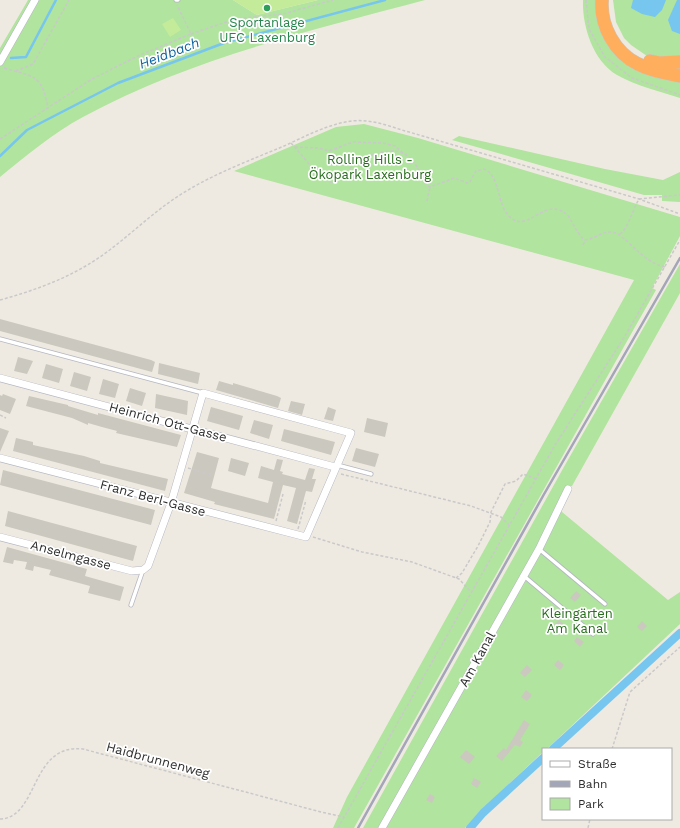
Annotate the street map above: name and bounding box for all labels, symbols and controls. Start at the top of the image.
marker: Sportanlage UFC Laxenburg [262,3,272,13]
place label: Sportanlage UFC Laxenburg [219,15,315,45]
water label: Heidbach [137,34,201,72]
park label: Rolling Hills - Ökopark Laxenburg [309,152,431,182]
street label: Heinrich Ott-Gasse [108,399,228,445]
street label: Franz Berl-Gasse [99,477,207,519]
street label: Anselmgasse [29,537,113,573]
park label: Kleingärten Am Kanal [541,606,613,636]
street label: Am Kanal [456,629,498,689]
street label: Haidbrunnenweg [105,739,211,781]
legend [542,748,672,820]
text: Straße [578,757,617,771]
text: Bahn [578,777,607,791]
text: Park [578,797,604,811]

